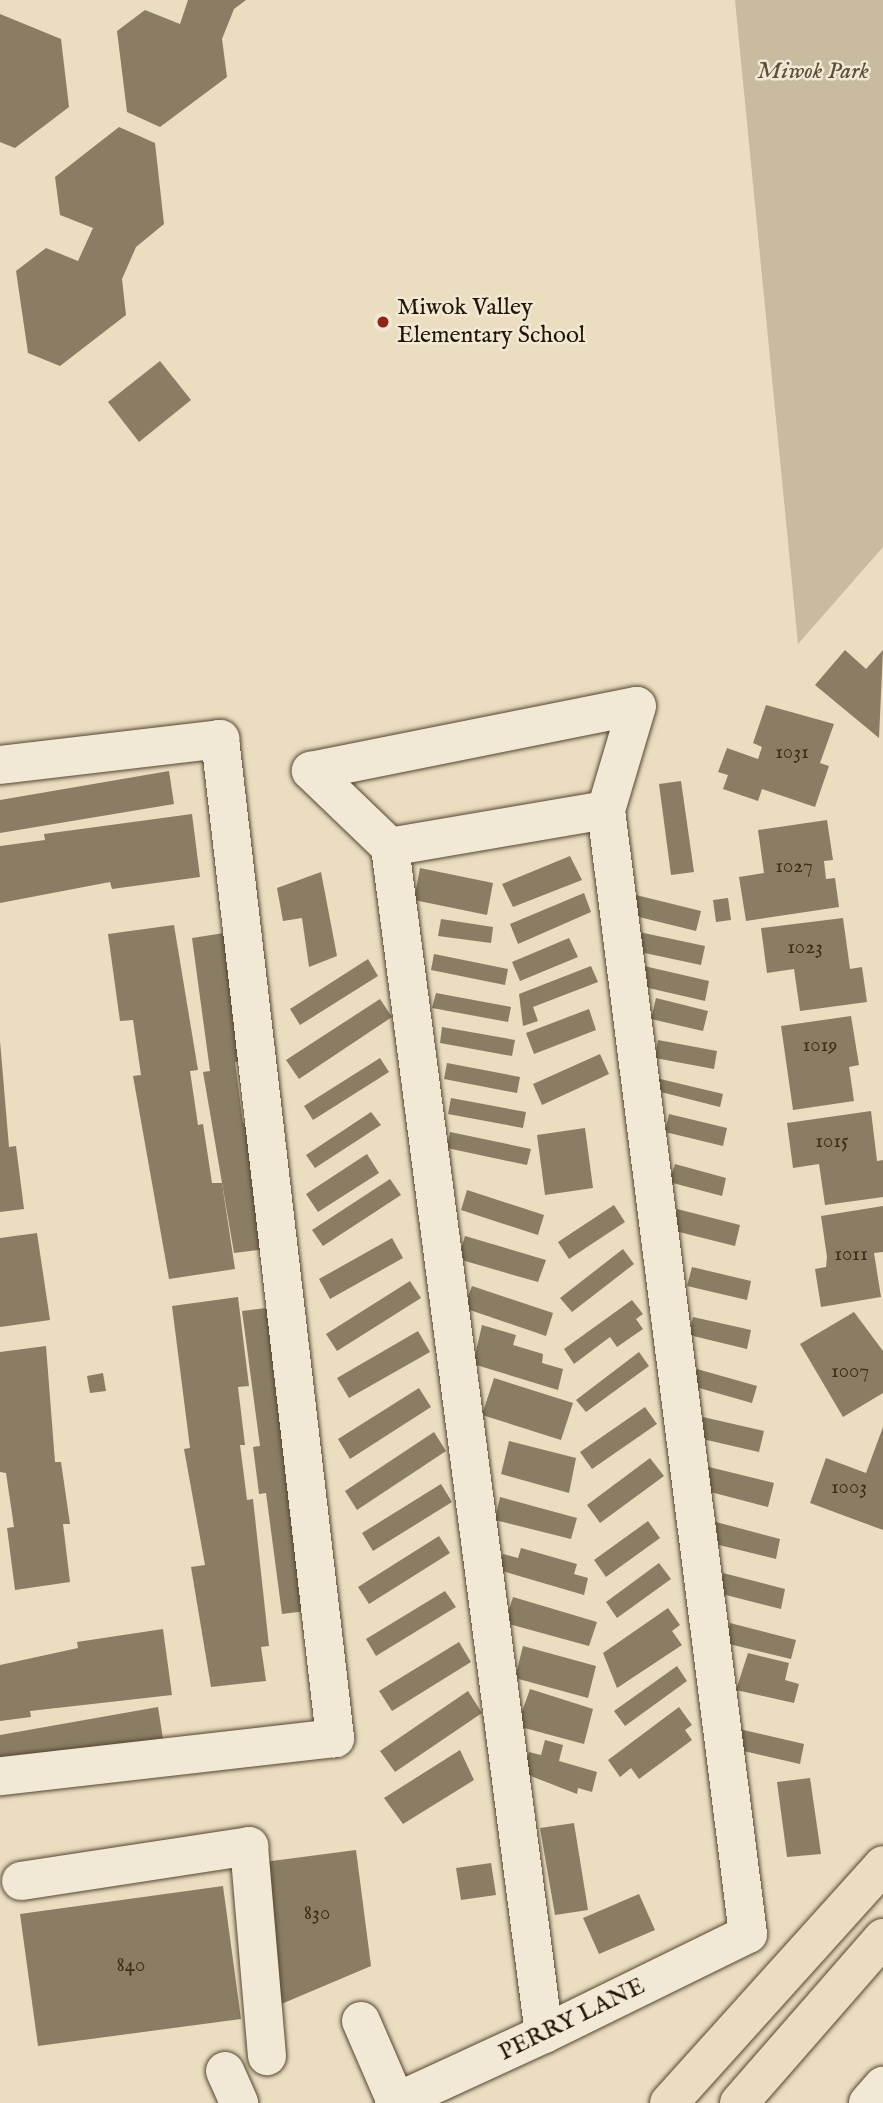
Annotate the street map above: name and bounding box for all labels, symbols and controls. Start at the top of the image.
park label: Miwok Park [757,58,869,86]
place label: Miwok Valley Elementary School [397,294,585,350]
marker: Miwok Valley Elementary School [375,314,391,330]
house number: 1031 [775,740,809,766]
house number: 1027 [775,854,813,880]
house number: 1023 [787,935,823,961]
house number: 1019 [803,1033,837,1059]
house number: 1015 [815,1129,849,1155]
house number: 1011 [834,1242,868,1268]
house number: 1007 [831,1359,869,1385]
house number: 1003 [831,1475,867,1501]
house number: 830 [304,1901,330,1927]
house number: 840 [117,1953,145,1979]
street label: PERRY LANE [494,1972,650,2068]

